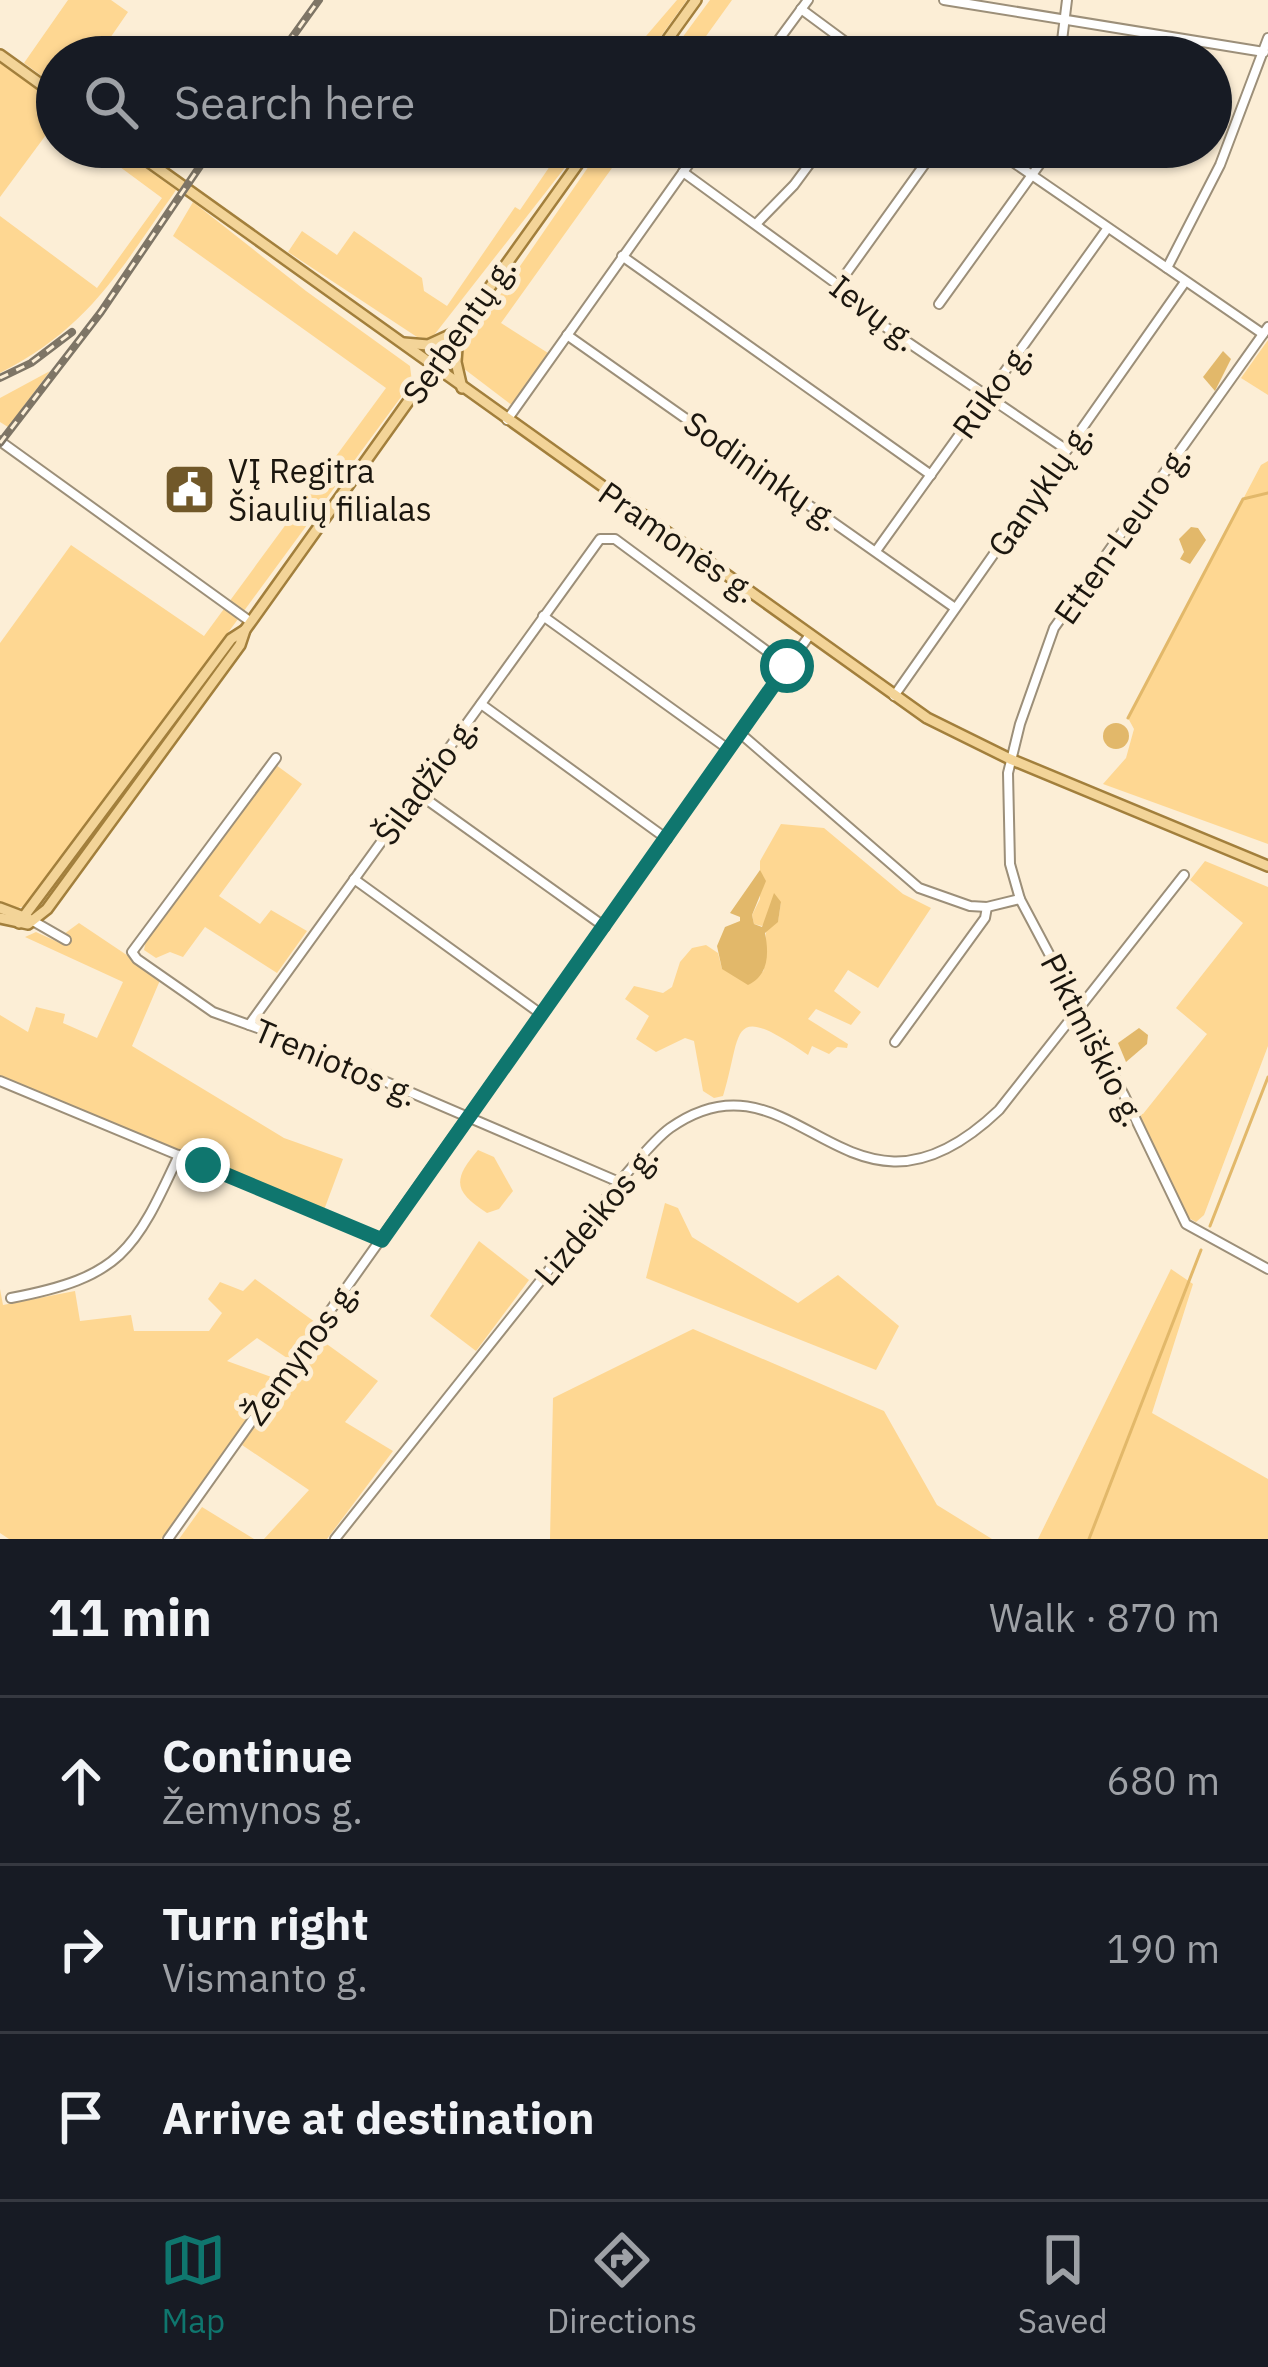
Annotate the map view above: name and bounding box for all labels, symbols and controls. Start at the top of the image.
search box [36,36,1232,168]
icon: search [78,69,144,135]
text: Search here [174,73,415,131]
street label: Serbentų g. [392,248,525,412]
street label: Ievų g. [821,265,927,360]
street label: Rūko g. [942,333,1041,447]
street label: Sodininkų g. [676,401,849,540]
street label: Ganyklų g. [977,413,1102,565]
street label: Etten-Leuro g. [1044,435,1199,632]
place label: VĮ Regitra Šiaulių filialas [228,449,432,530]
public building icon: VĮ Regitra Šiaulių filialas [161,462,217,518]
street label: Pramonės g. [591,471,766,612]
route start [760,639,814,693]
street label: Šiladžio g. [364,706,487,853]
street label: Piktmiškio g. [1031,946,1155,1134]
street label: Treniotos g. [248,1008,424,1115]
street label: Lizdeikos g. [524,1135,667,1294]
route end [176,1138,230,1192]
street label: Žemynos g. [233,1270,368,1433]
text: 11 min [48,1584,212,1650]
text: Walk · 870 m [989,1592,1220,1643]
text: Continue [162,1726,353,1784]
icon: ahead [48,1748,114,1814]
text: 680 m [1107,1755,1220,1806]
text: Žemynos g. [162,1784,363,1835]
text: Turn right [162,1894,369,1952]
icon: right [48,1916,114,1982]
text: 190 m [1107,1923,1220,1974]
text: Vismanto g. [162,1952,368,2003]
icon: arrive [48,2084,114,2150]
text: Arrive at destination [162,2088,595,2146]
tab: Map [160,2227,226,2342]
tab: Directions [547,2227,697,2342]
tab: Saved [1018,2227,1108,2342]

